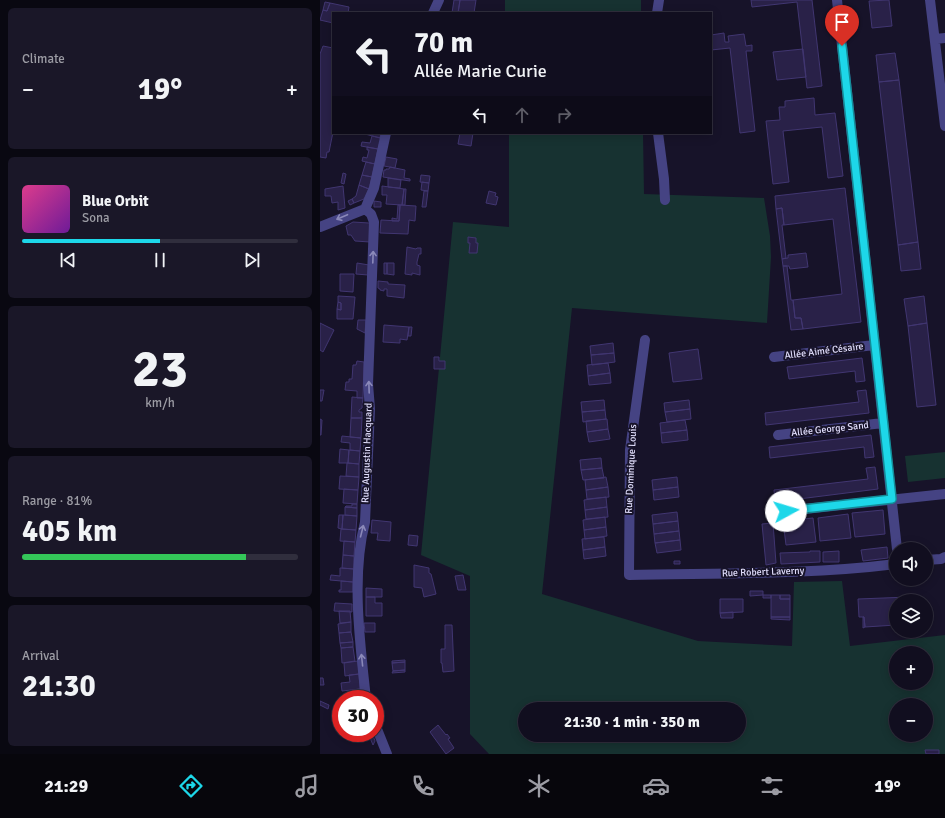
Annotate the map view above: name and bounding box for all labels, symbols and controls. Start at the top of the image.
pin [825,5,859,46]
icon: arrive [831,11,853,33]
text: 70 m [414,26,473,60]
icon: left [348,28,400,80]
text: Climate [22,51,65,67]
text: Allée Marie Curie [414,60,547,82]
text: 19° [138,71,182,108]
text: − [22,76,34,103]
text: + [286,76,298,103]
icon: left [469,104,491,126]
icon: ahead [511,104,533,126]
icon: right [553,104,575,126]
text: Blue Orbit [82,192,149,210]
text: Sona [82,210,110,226]
one-way arrow [337,214,349,221]
icon: previous [57,249,79,271]
icon: pause [149,249,171,271]
icon: next [241,249,263,271]
one-way arrow [369,251,377,264]
text: 23 [132,337,188,401]
street label: Allée Aimé Césaire [784,340,864,362]
one-way arrow [365,381,373,394]
text: km/h [145,395,175,411]
street label: Rue Augustin Hacquard [359,403,375,503]
street label: Allée George Sand [791,419,869,439]
street label: Rue Dominique Louis [623,423,639,514]
position arrow [765,490,807,532]
text: Range · 81% [22,493,92,509]
text: 405 km [22,513,117,550]
one-way arrow [359,525,367,538]
map controls [889,542,933,742]
button: sound [889,542,933,586]
street label: Rue Robert Laverny [722,565,805,579]
button: layers [889,594,933,638]
button: + [889,646,933,690]
text: Arrival [22,648,59,664]
one-way arrow [358,654,366,667]
text: 21:30 [22,668,96,705]
speed limit sign: 30 [332,690,384,742]
button: − [889,698,933,742]
text: 21:30 · 1 min · 350 m [564,713,700,731]
icon: directions [177,772,205,800]
icon: music [293,772,321,800]
icon: phone [409,772,437,800]
icon: climate [525,772,553,800]
icon: car [642,772,670,800]
icon: filters [758,772,786,800]
text: 21:29 [44,775,88,797]
text: 19° [874,775,901,797]

